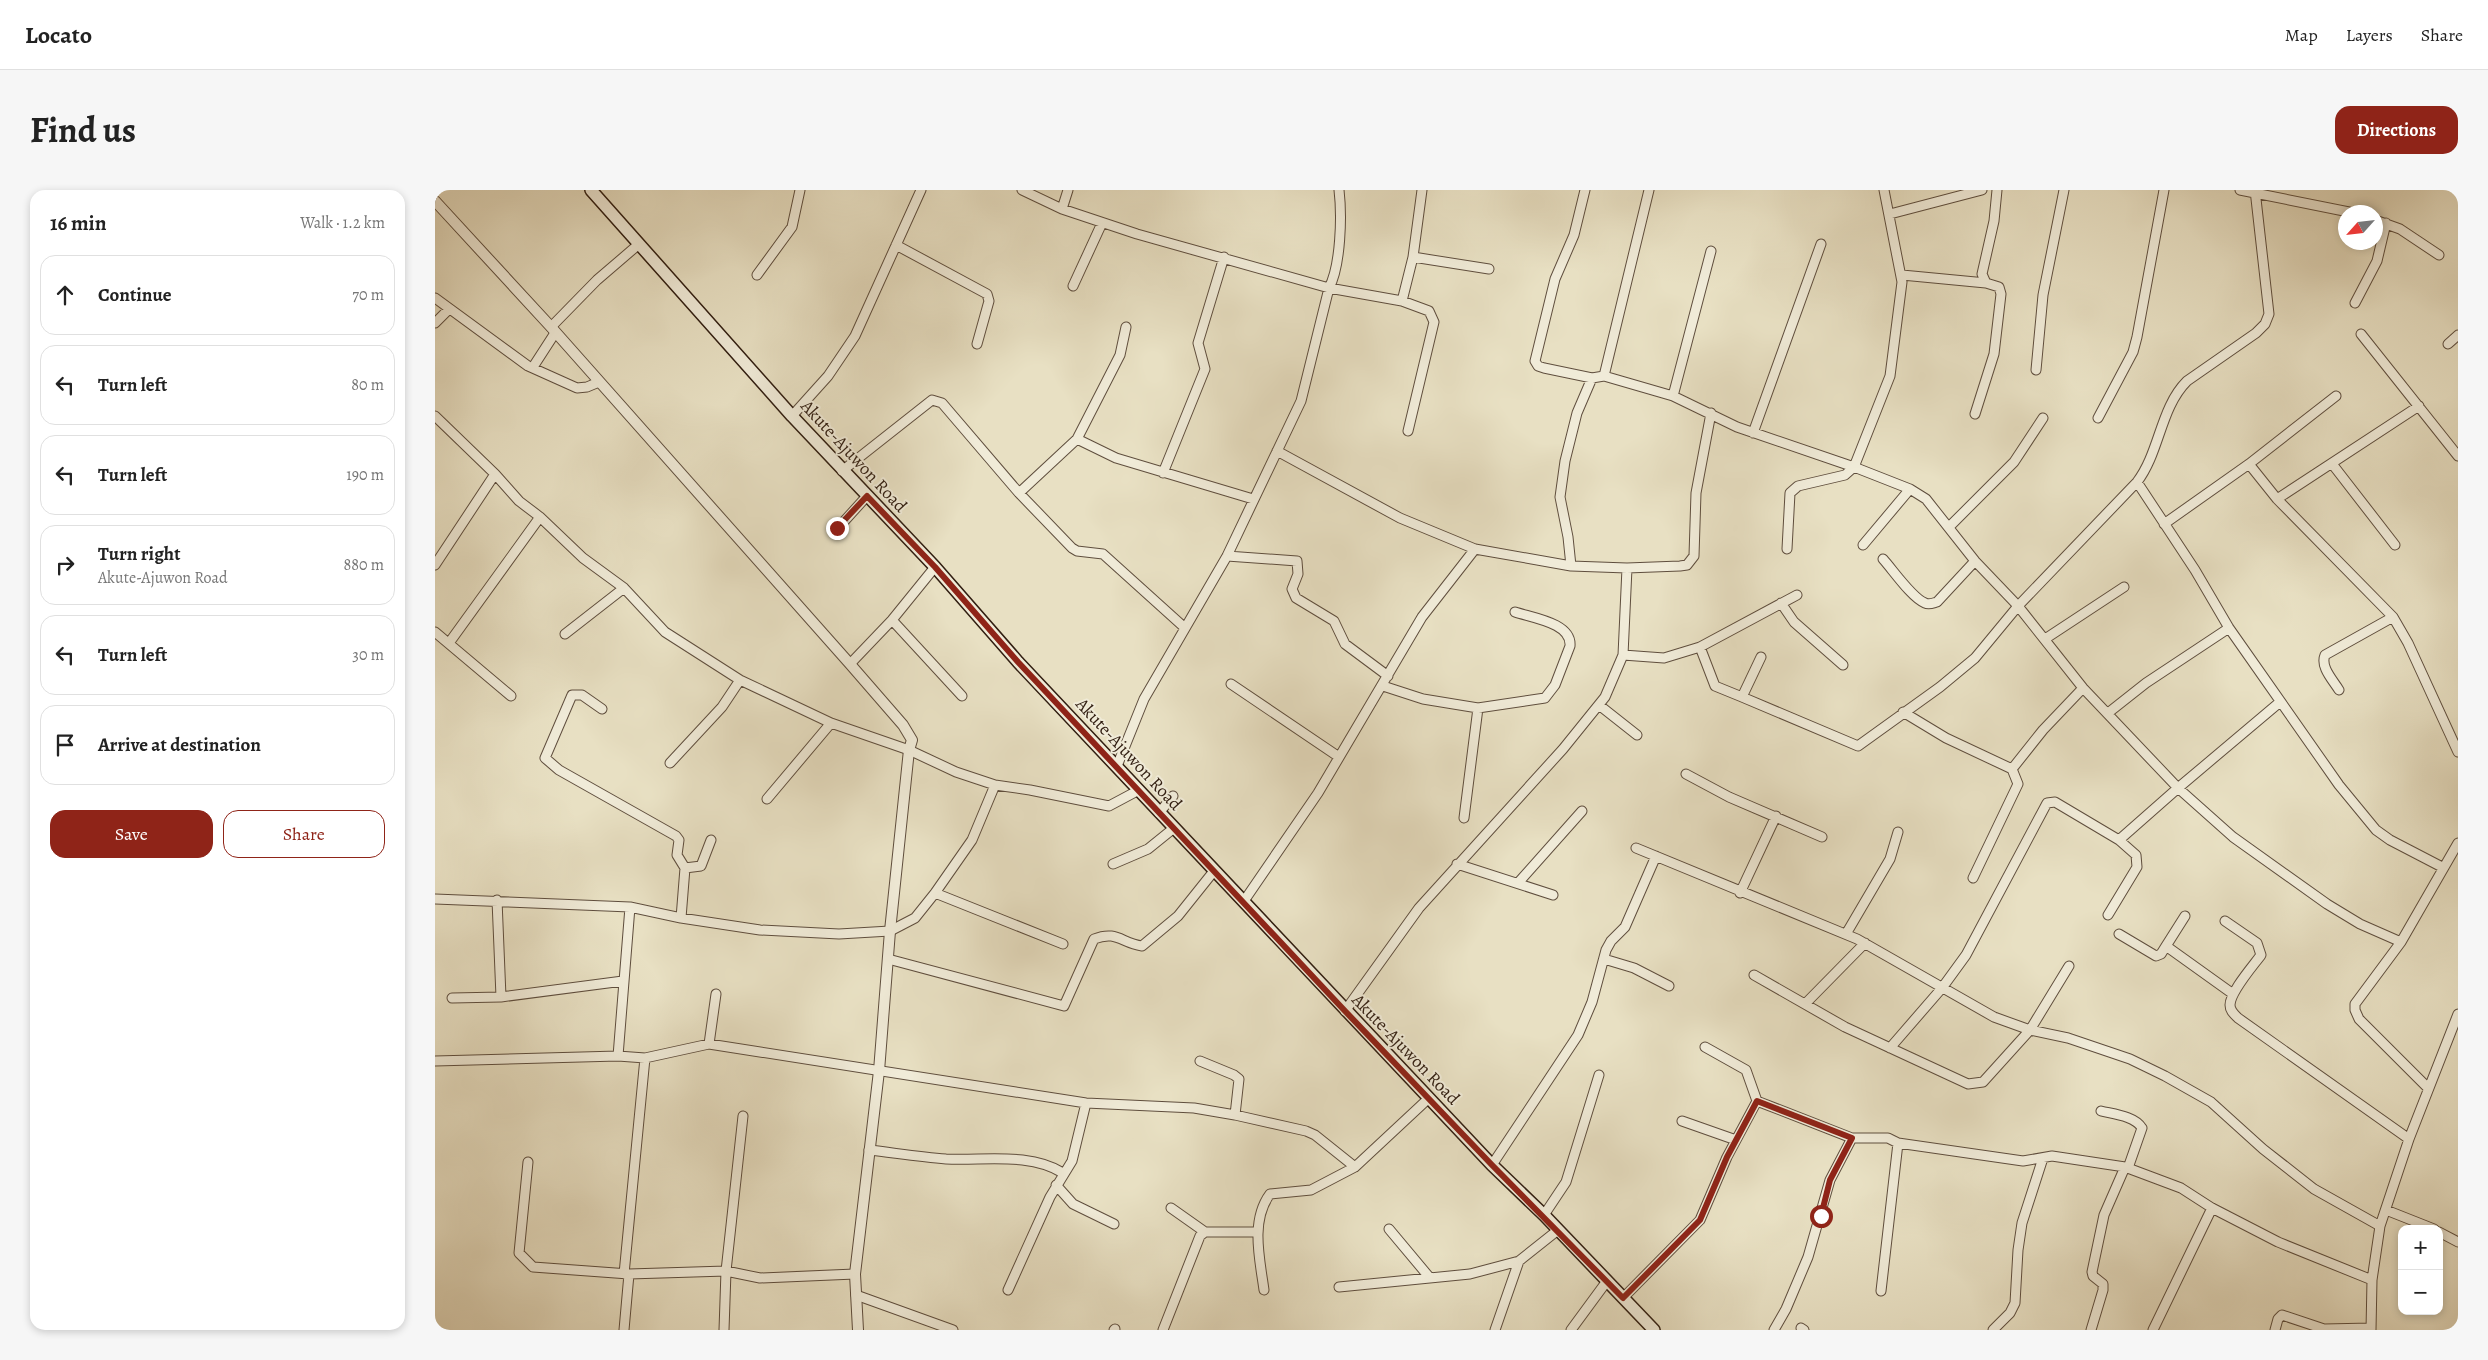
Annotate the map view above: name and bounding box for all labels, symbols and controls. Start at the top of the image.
text: Locato [25,19,92,51]
text: Map [2285,23,2318,47]
text: Layers [2346,23,2393,47]
text: Share [2421,23,2463,47]
text: Find us [30,106,136,154]
button: Directions [2335,106,2458,154]
north arrow [2338,205,2383,250]
text: 16 min [50,209,107,237]
text: Walk · 1.2 km [300,212,385,234]
icon: ahead [51,281,79,309]
text: Continue [98,282,172,308]
text: 70 m [352,284,384,306]
icon: left [51,371,79,399]
text: Turn left [98,372,167,398]
text: 80 m [351,374,384,396]
street label: Akute-Ajuwon Road [795,394,913,518]
icon: left [51,461,79,489]
text: Turn left [98,462,167,488]
text: 190 m [346,464,384,486]
route end [826,517,849,540]
text: Turn right [98,541,180,567]
icon: right [51,551,79,579]
text: 880 m [343,554,384,576]
text: Akute-Ajuwon Road [98,567,228,589]
icon: left [51,641,79,669]
text: Turn left [98,642,167,668]
text: 30 m [352,644,384,666]
street label: Akute-Ajuwon Road [1070,692,1188,816]
icon: arrive [51,731,79,759]
text: Arrive at destination [98,732,261,758]
button: Save [50,810,213,858]
button: Share [223,810,385,858]
street label: Akute-Ajuwon Road [1346,988,1465,1110]
route start [1810,1205,1833,1228]
map controls [2398,1225,2443,1315]
button: + [2398,1225,2443,1270]
button: − [2398,1270,2443,1315]

